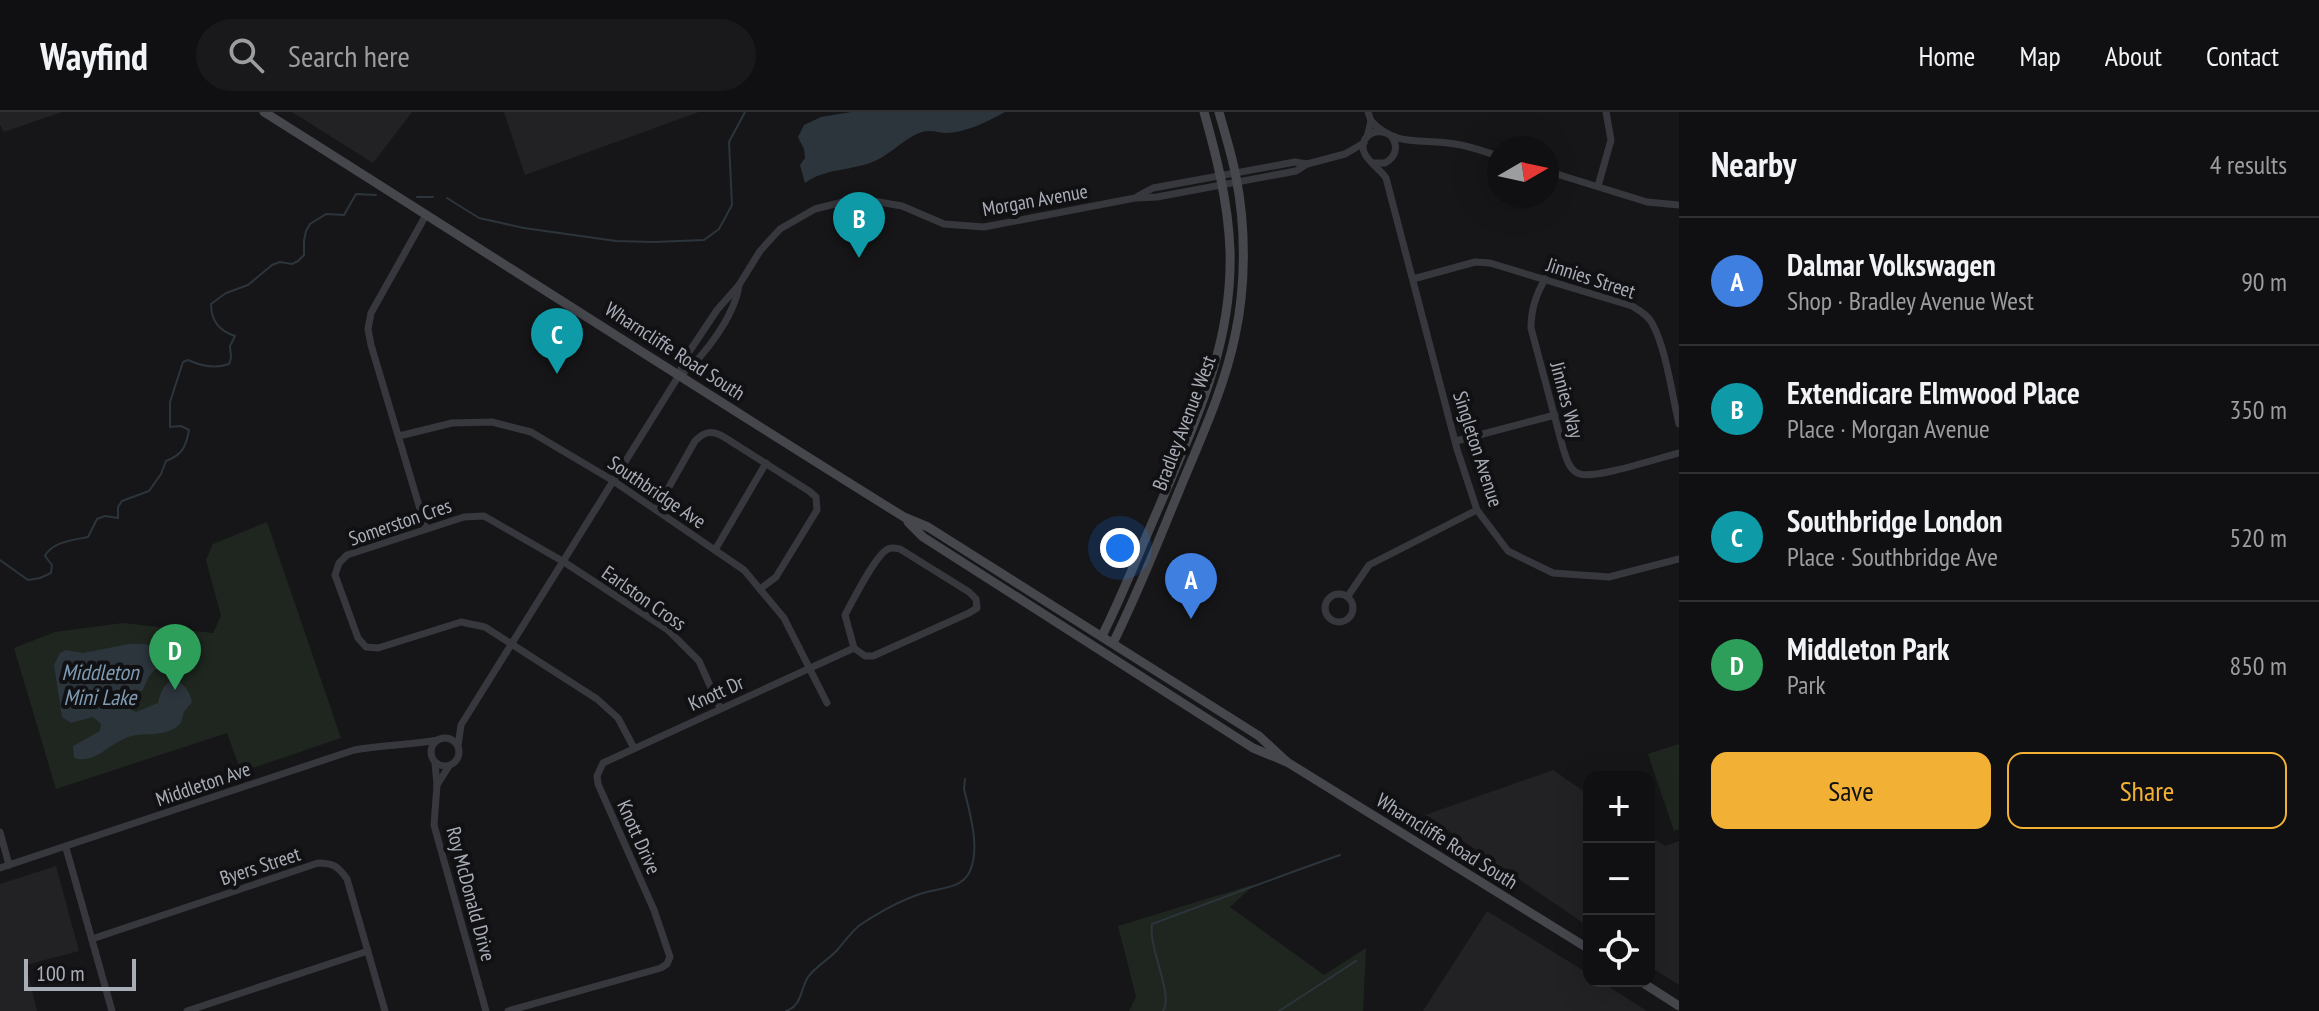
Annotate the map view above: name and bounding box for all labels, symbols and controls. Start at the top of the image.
search box [196,19,756,91]
text: Wayfind [40,31,148,80]
icon: search [224,33,268,77]
text: Search here [288,36,410,75]
text: Home [1919,37,1975,74]
text: Map [2019,37,2061,74]
text: About [2105,37,2162,74]
text: Contact [2206,37,2279,74]
north arrow [1487,136,1559,208]
text: Nearby [1711,142,1796,186]
text: 4 results [2210,148,2287,181]
street label: Morgan Avenue [980,178,1090,222]
pin: B [833,192,885,258]
text: Dalmar Volkswagen [1787,245,1996,284]
street label: Jinnies Street [1542,251,1639,305]
text: A [1730,265,1744,298]
text: 90 m [2241,265,2287,298]
text: Shop · Bradley Avenue West [1787,284,2034,317]
street label: Wharncliffe Road South [600,296,750,406]
pin: C [531,308,583,374]
street label: Bradley Avenue West [1146,351,1222,494]
street label: Jinnies Way [1544,358,1590,442]
text: Extendicare Elmwood Place [1787,373,2080,412]
street label: Singleton Avenue [1447,388,1509,510]
text: B [1731,393,1743,426]
text: 350 m [2229,393,2287,426]
text: Place · Morgan Avenue [1787,412,1990,445]
street label: Southbridge Ave [603,450,711,534]
street label: Somerston Cres [345,492,455,552]
text: Southbridge London [1787,501,2003,540]
text: C [1731,521,1743,554]
text: 520 m [2229,521,2287,554]
your location [1100,528,1140,568]
text: Place · Southbridge Ave [1787,540,1998,573]
pin: A [1165,553,1217,619]
street label: Earlston Cross [597,560,691,637]
pin: D [149,624,201,690]
text: Middleton Park [1787,629,1949,668]
text: D [1730,649,1744,682]
text: 850 m [2229,649,2287,682]
water label: Middleton Mini Lake [61,658,140,711]
text: Park [1787,668,1826,701]
street label: Knott Dr [684,669,748,717]
button: Save [1711,752,1991,829]
button: Share [2007,752,2287,829]
street label: Middleton Ave [152,756,254,812]
map controls [1583,771,1655,987]
button: + [1583,771,1655,843]
street label: Wharncliffe Road South [1372,787,1522,895]
street label: Knott Drive [611,796,667,878]
street label: Roy McDonald Drive [441,824,501,964]
street label: Byers Street [216,841,304,891]
button: − [1583,843,1655,915]
button: locate [1583,915,1655,987]
scale bar [24,955,136,991]
text: 100 m [36,959,85,987]

